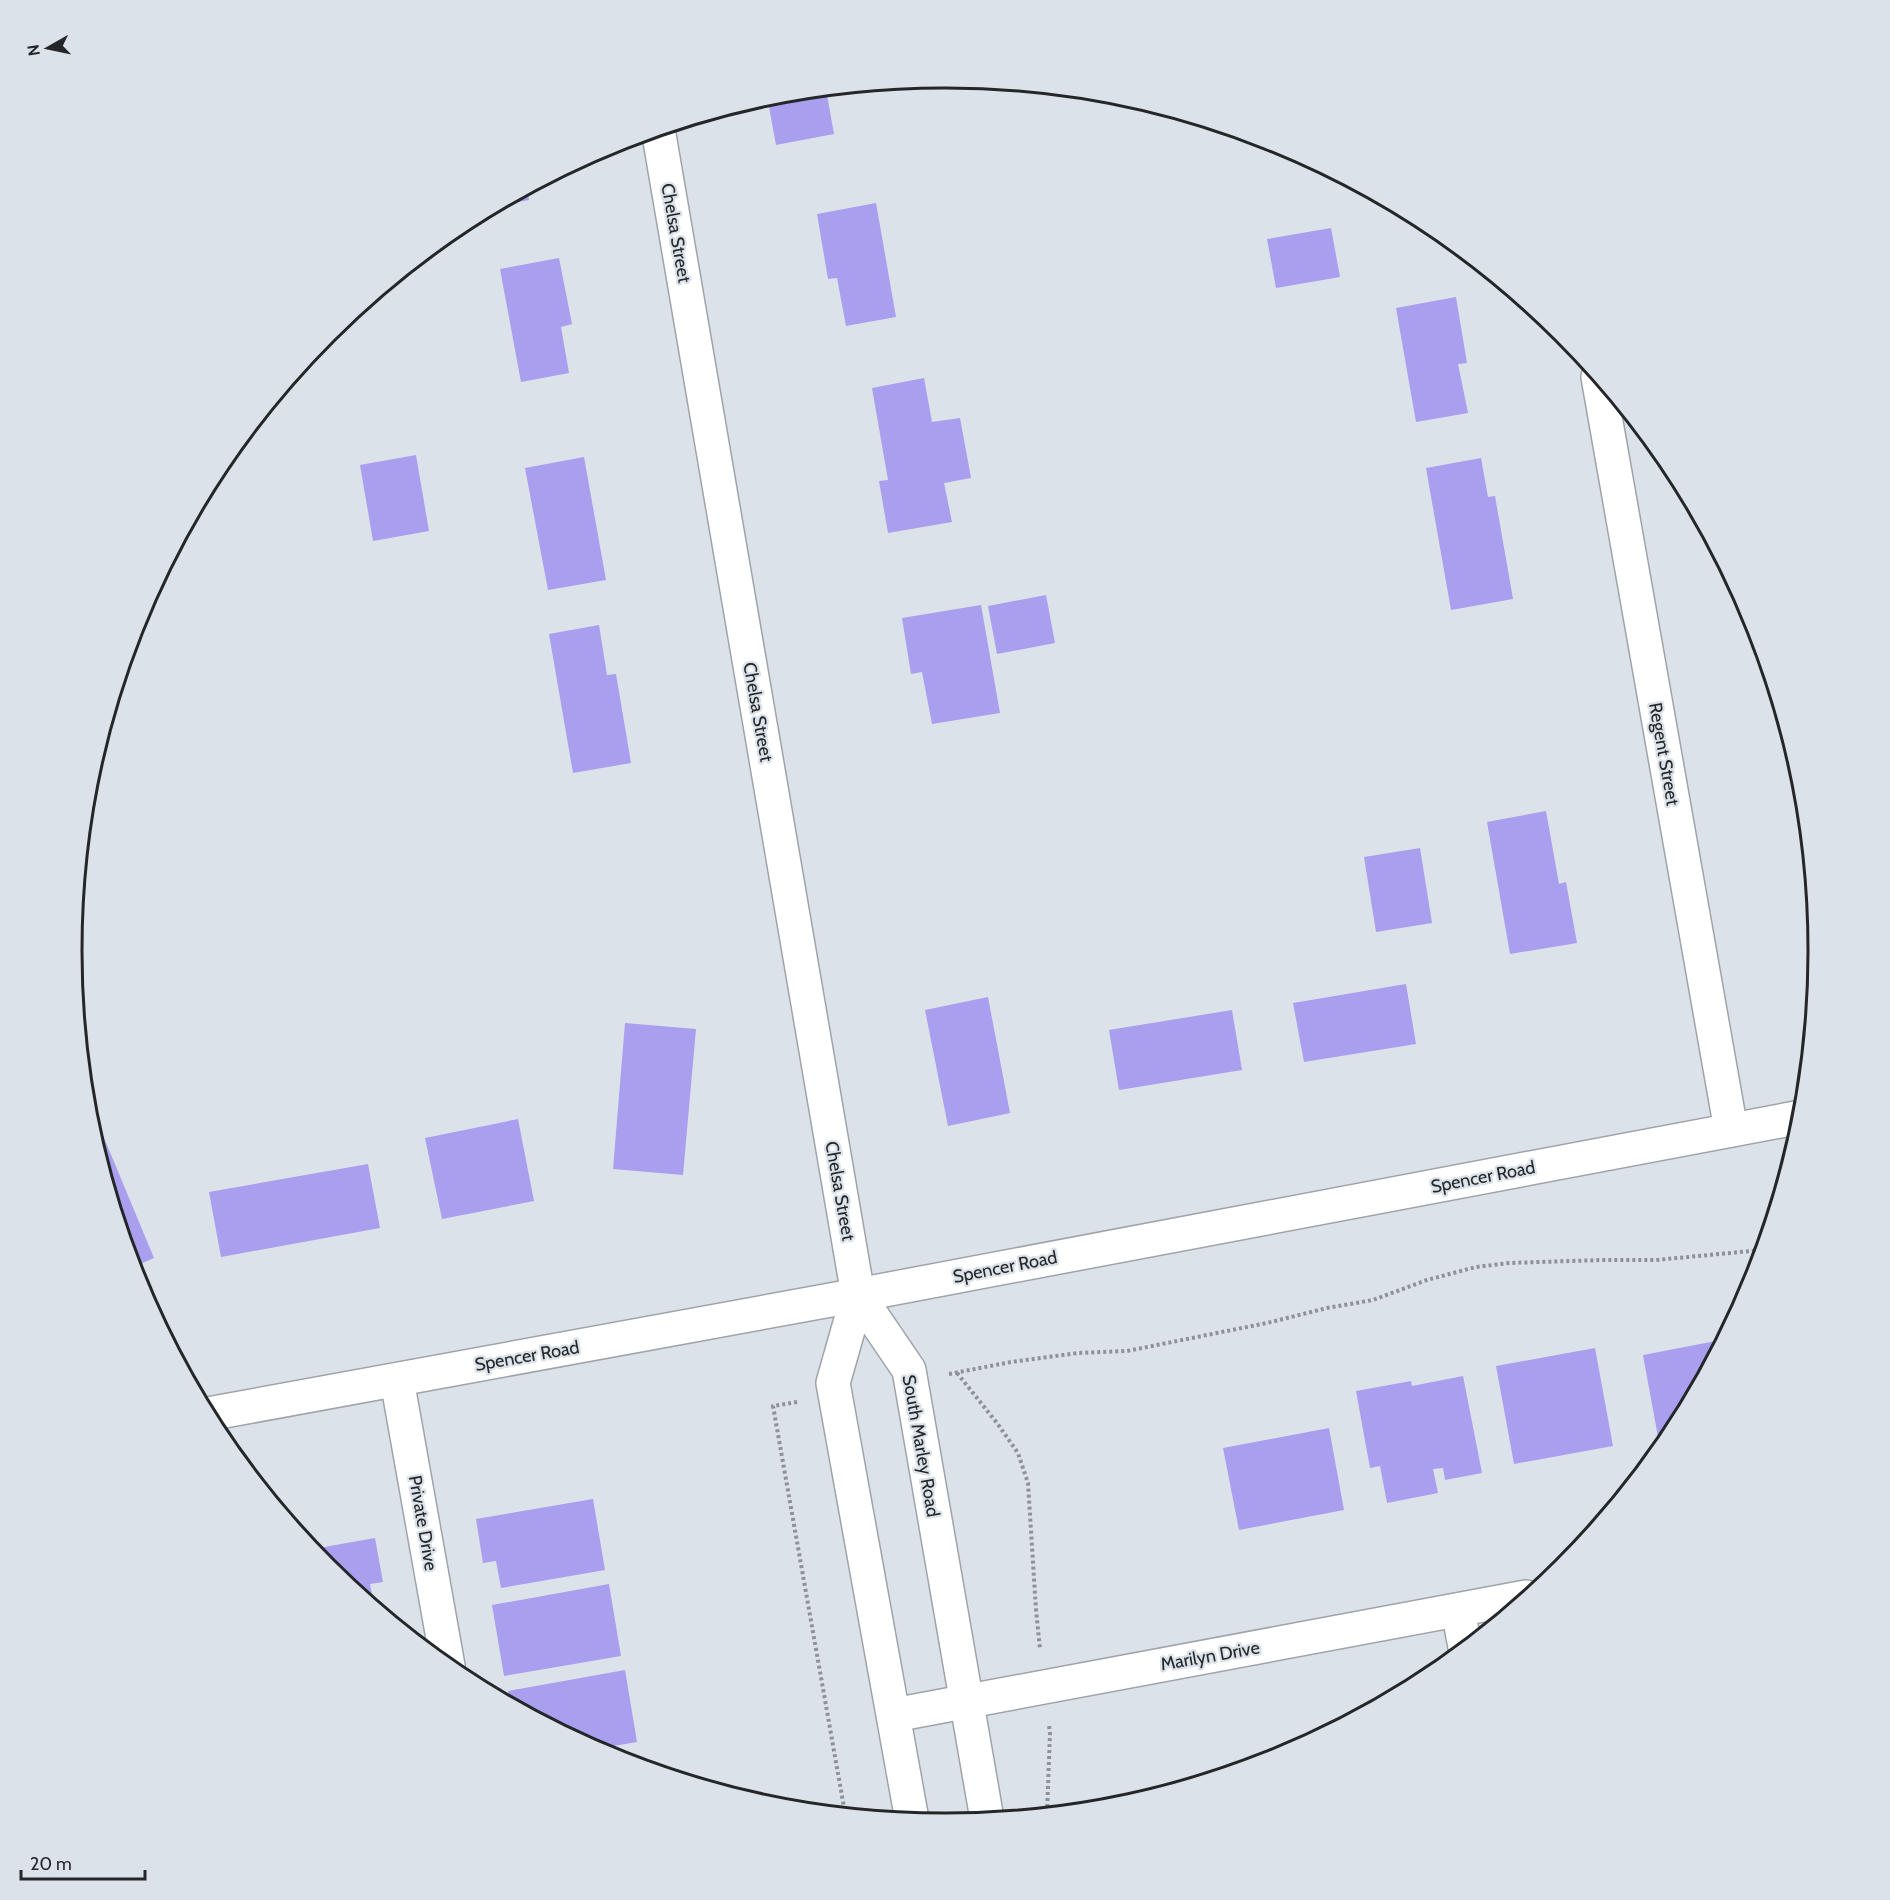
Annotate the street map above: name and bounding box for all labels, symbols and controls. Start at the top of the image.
north arrow [18,18,78,78]
text: N [23,43,44,57]
street label: Chelsa Street [656,181,696,285]
street label: Chelsa Street [738,660,778,764]
street label: Regent Street [1644,701,1684,807]
street label: Chelsa Street [820,1139,860,1243]
street label: Spencer Road [1429,1156,1537,1198]
street label: Spencer Road [951,1246,1059,1288]
street label: Spencer Road [473,1336,581,1376]
street label: South Marley Road [898,1373,944,1519]
street label: Private Drive [404,1474,442,1572]
street label: Marilyn Drive [1159,1636,1261,1676]
scale bar [21,1843,146,1881]
text: 20 m [30,1853,72,1875]

